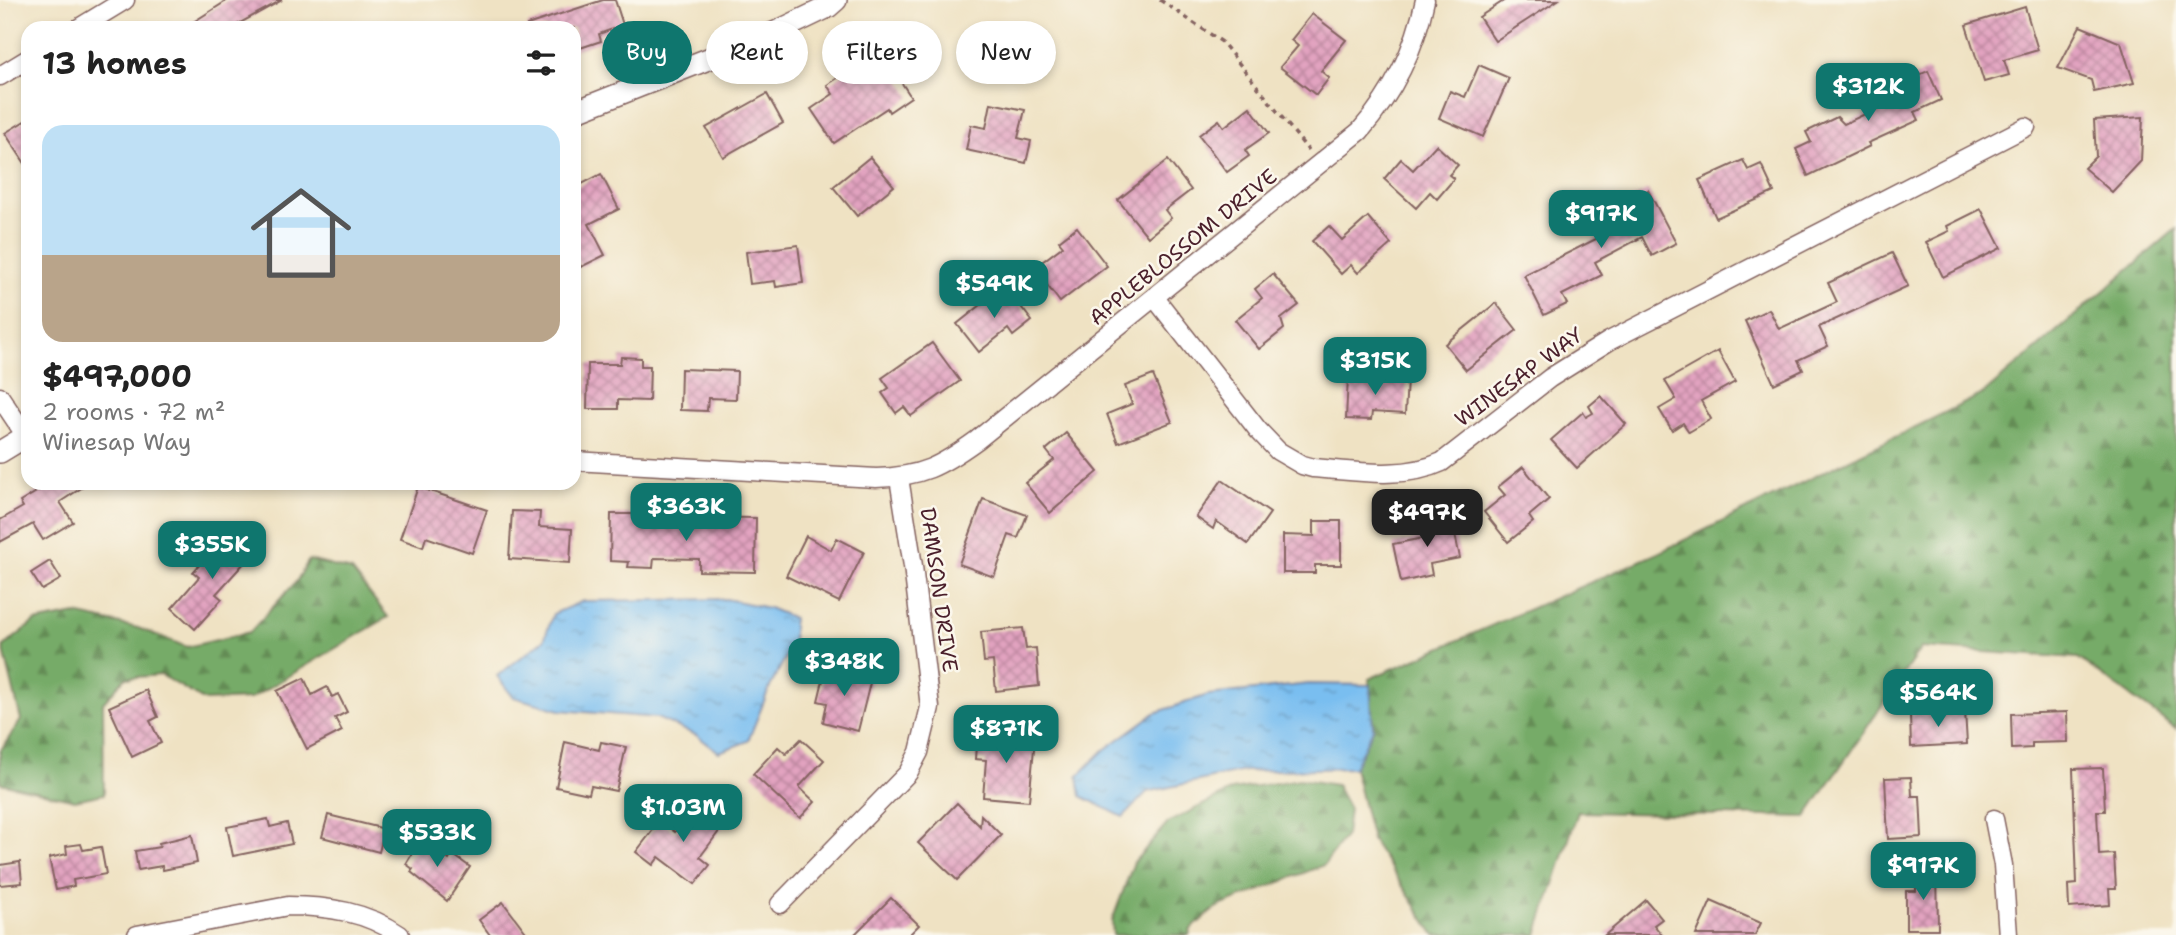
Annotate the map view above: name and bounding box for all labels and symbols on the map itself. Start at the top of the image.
pin: $312K [1819,64,1917,123]
street label: APPLEBLOSSOM DRIVE [1083,162,1283,332]
pin: $917K [1552,190,1650,250]
pin: $549K [945,260,1043,320]
street label: WINESAP WAY [1449,321,1589,433]
pin: $315K [1326,338,1424,397]
pin: $363K [637,484,735,543]
pin: $497K [1378,490,1476,549]
street label: DAMSON DRIVE [914,506,964,674]
pin: $355K [163,522,261,581]
pin: $348K [795,638,893,698]
pin: $564K [1889,670,1987,729]
pin: $871K [957,706,1055,765]
pin: $1.03M [626,784,740,844]
pin: $533K [388,810,486,869]
pin: $917K [1874,842,1972,902]

